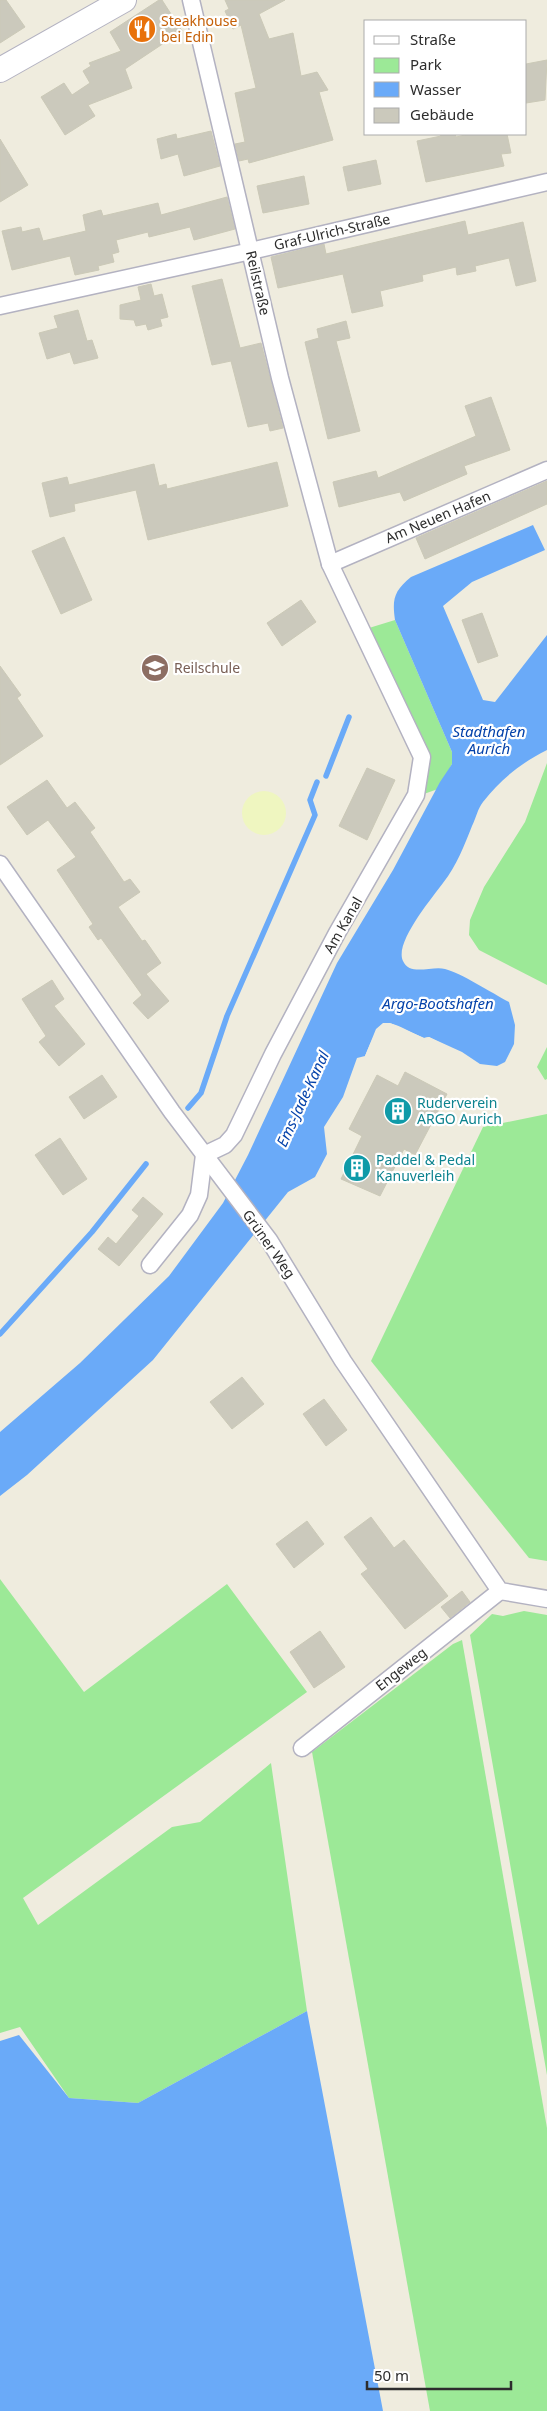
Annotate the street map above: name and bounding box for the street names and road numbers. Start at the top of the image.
street label: Graf-Ulrich-Straße [272,209,392,254]
street label: Reilstraße [242,249,275,317]
street label: Am Neuen Hafen [382,486,493,547]
street label: Am Kanal [319,893,366,956]
street label: Grüner Weg [239,1206,300,1282]
street label: Engeweg [371,1643,430,1695]

